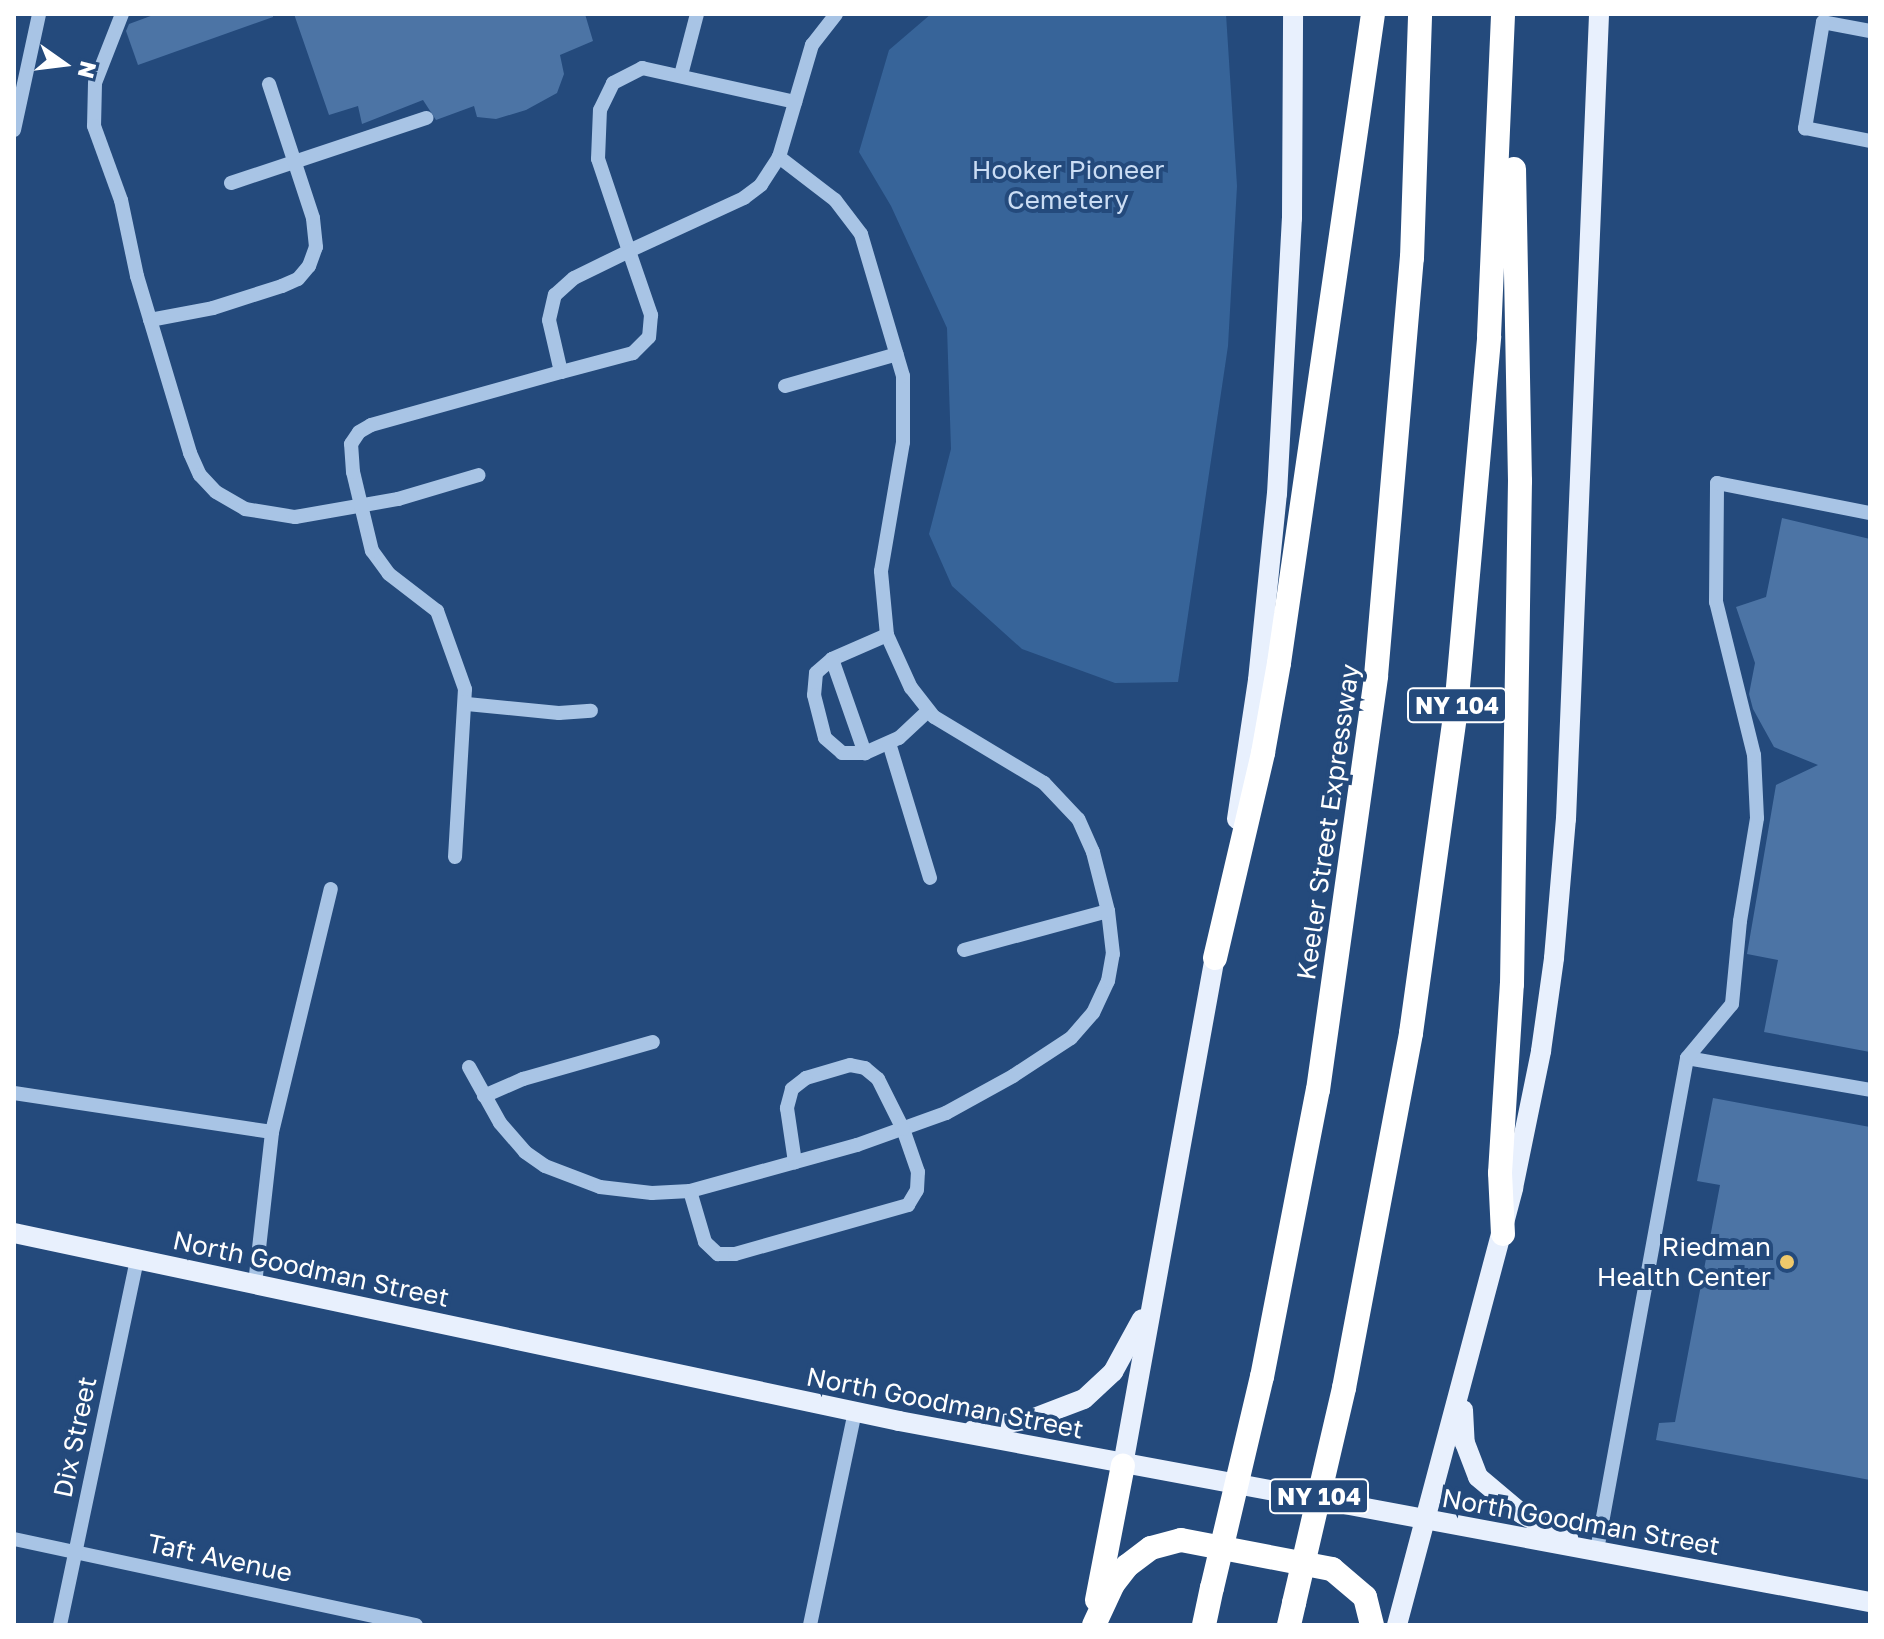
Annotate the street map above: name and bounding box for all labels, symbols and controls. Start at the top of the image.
north arrow [24,24,104,104]
text: N [73,59,103,81]
park label: Hooker Pioneer Cemetery [972,154,1164,216]
street label: Keeler Street Expressway [1290,662,1366,982]
road number: NY 104 [1407,685,1507,725]
street label: North Goodman Street [170,1224,452,1314]
place label: Riedman Health Center [1597,1231,1771,1292]
marker: Riedman Health Center [1778,1253,1796,1271]
street label: North Goodman Street [804,1361,1086,1445]
street label: Dix Street [47,1374,103,1500]
road number: NY 104 [1269,1476,1369,1516]
street label: North Goodman Street [1440,1482,1722,1562]
street label: Taft Avenue [145,1527,295,1589]

